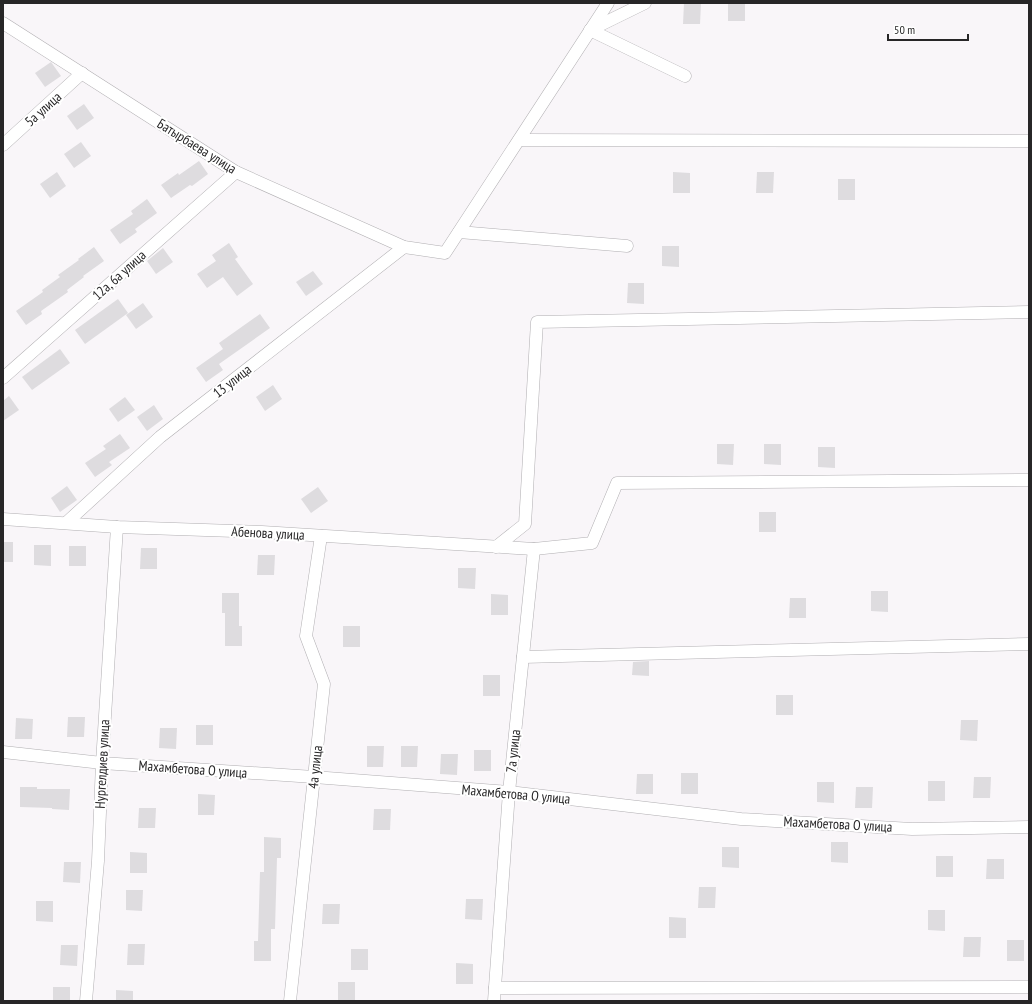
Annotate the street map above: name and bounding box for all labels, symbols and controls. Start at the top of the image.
scale bar [888,16,968,42]
text: 50 m [894,22,915,37]
street label: 5а улица [21,88,65,130]
street label: Батырбаева улица [154,114,240,178]
street label: 12а, 6а улица [88,246,150,304]
street label: 13 улица [209,360,255,402]
street label: Абенова улица [231,522,305,544]
street label: Нургелдиев улица [91,719,113,809]
street label: 7а улица [502,728,524,774]
street label: 4а улица [304,744,326,790]
street label: Махамбетова О улица [138,756,248,782]
street label: Махамбетова О улица [461,780,571,808]
street label: Махамбетова О улица [783,812,893,836]

